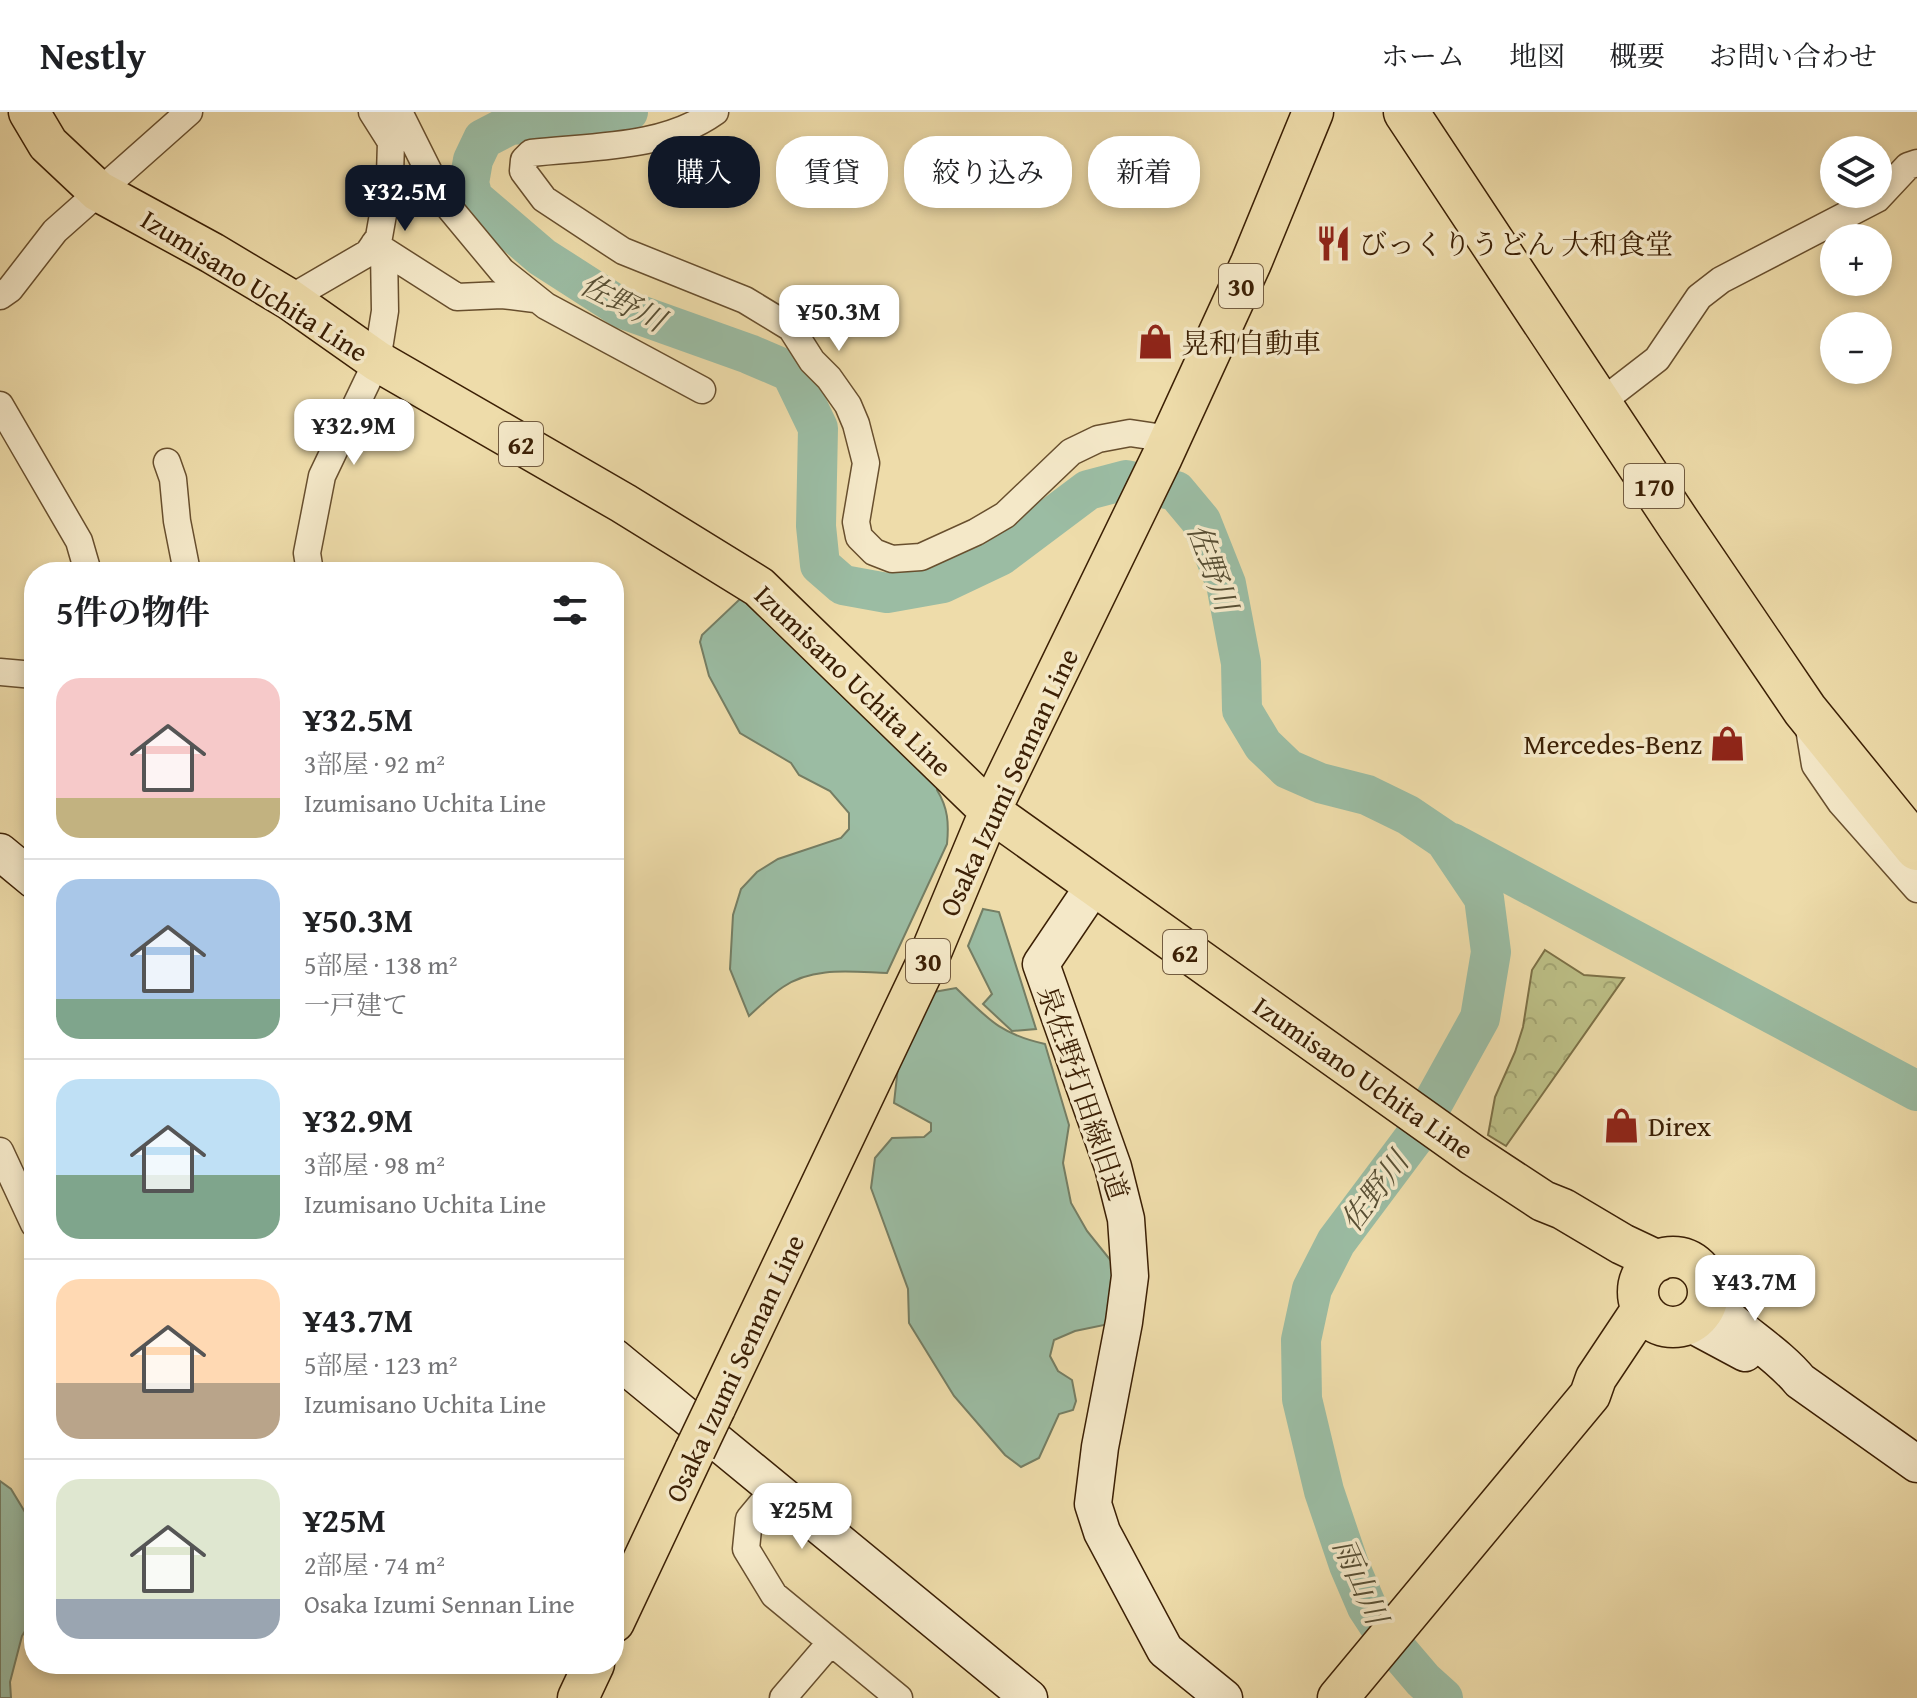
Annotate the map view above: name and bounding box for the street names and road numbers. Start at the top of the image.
street label: Izumisano Uchita Line [133,198,377,372]
road number: 30 [1219,264,1263,308]
road number: 62 [499,422,543,466]
road number: 170 [1624,464,1684,508]
street label: Izumisano Uchita Line [746,575,962,785]
street label: Osaka Izumi Sennan Line [928,641,1088,923]
road number: 62 [1163,930,1207,974]
road number: 30 [906,939,950,983]
street label: 泉佐野打田線旧道 [1028,980,1140,1206]
street label: Izumisano Uchita Line [1245,985,1483,1169]
street label: Osaka Izumi Sennan Line [654,1227,814,1509]

